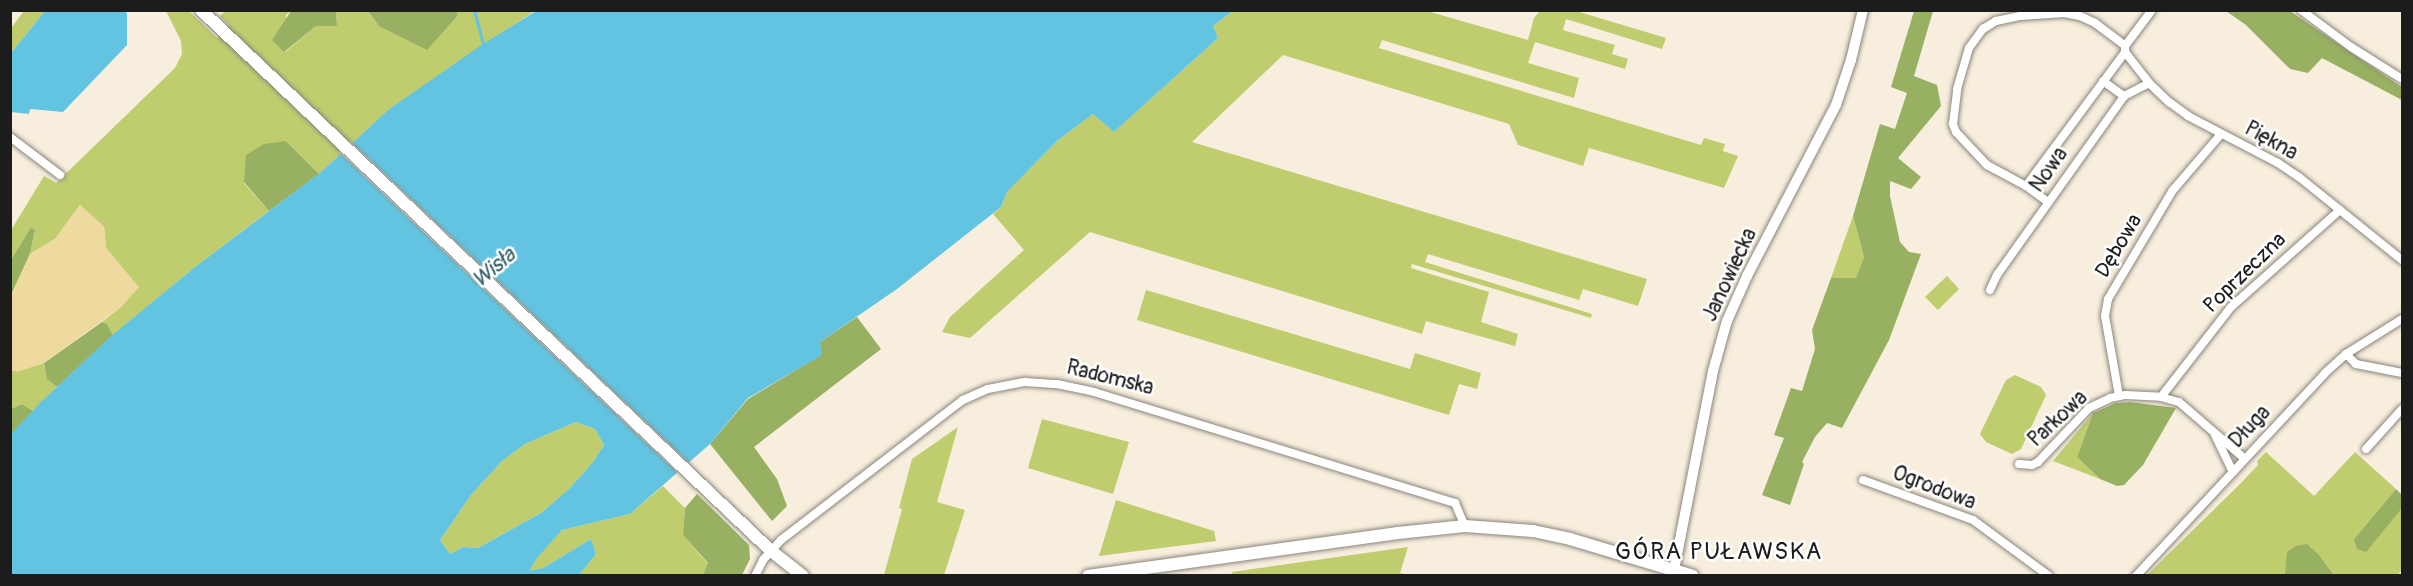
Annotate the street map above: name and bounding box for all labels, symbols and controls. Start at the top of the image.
street label: Piękna [2240,116,2302,166]
street label: Nowa [2025,143,2073,197]
street label: Dębowa [2090,210,2148,282]
street label: Janowiecka [1697,224,1763,326]
street label: Poprzeczna [2198,227,2292,319]
water label: Wisła [467,242,521,294]
street label: Radomska [1064,355,1156,401]
street label: Parkowa [2023,385,2093,453]
street label: Długa [2224,400,2276,454]
street label: Ogrodowa [1889,461,1979,515]
district label: GÓRA PUŁAWSKA [1615,538,1823,566]

